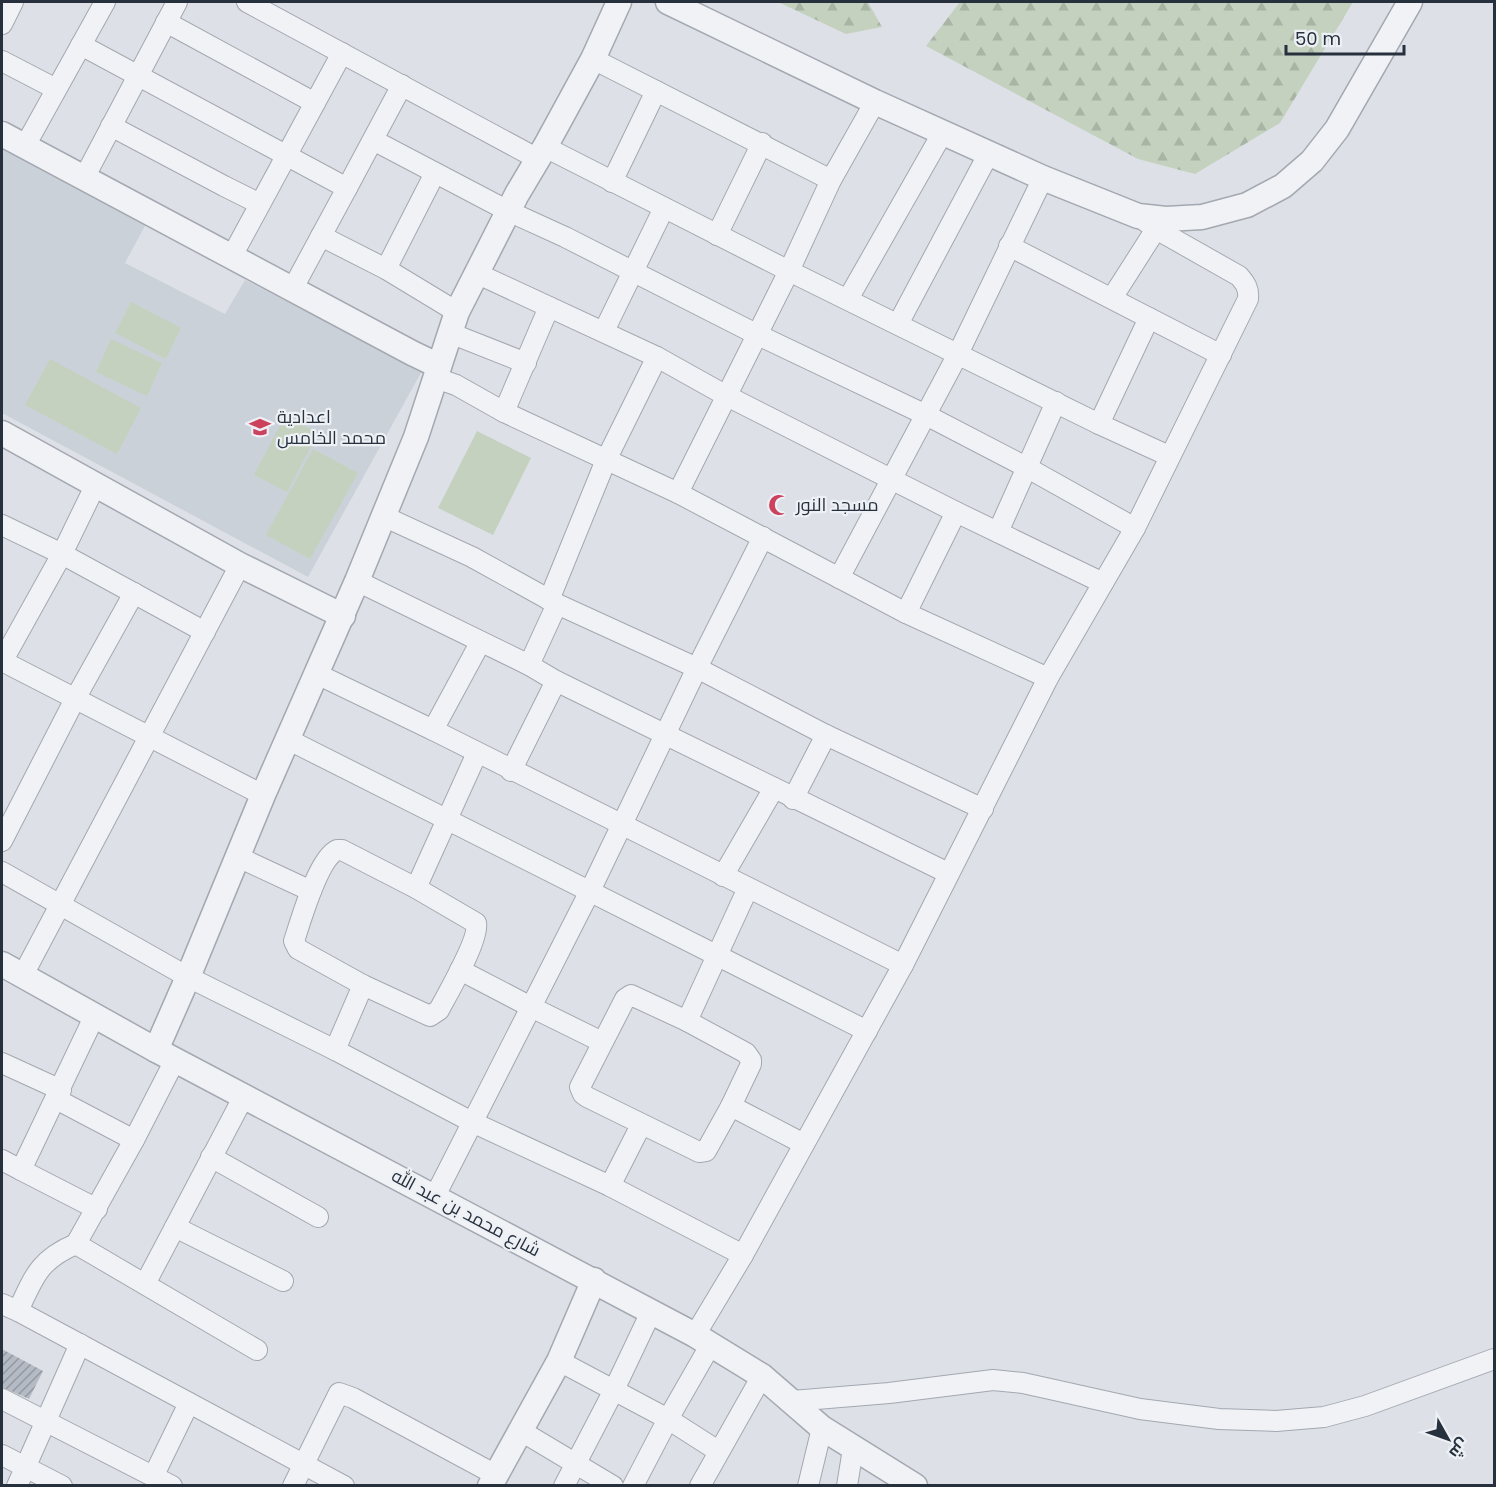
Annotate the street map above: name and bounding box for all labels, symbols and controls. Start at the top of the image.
scale bar [1286,18,1404,56]
text: 50 m [1295,26,1341,51]
place label: اعدادية محمد الخامس [277,404,386,450]
school or university icon: اعدادية محمد الخامس [248,415,272,439]
place label: مسجد النور [795,492,879,517]
mosque icon: مسجد النور [767,493,791,517]
street label: شارع محمد بن عبد الله [387,1163,545,1262]
north arrow [1418,1409,1478,1469]
text: ش [1444,1433,1475,1464]

